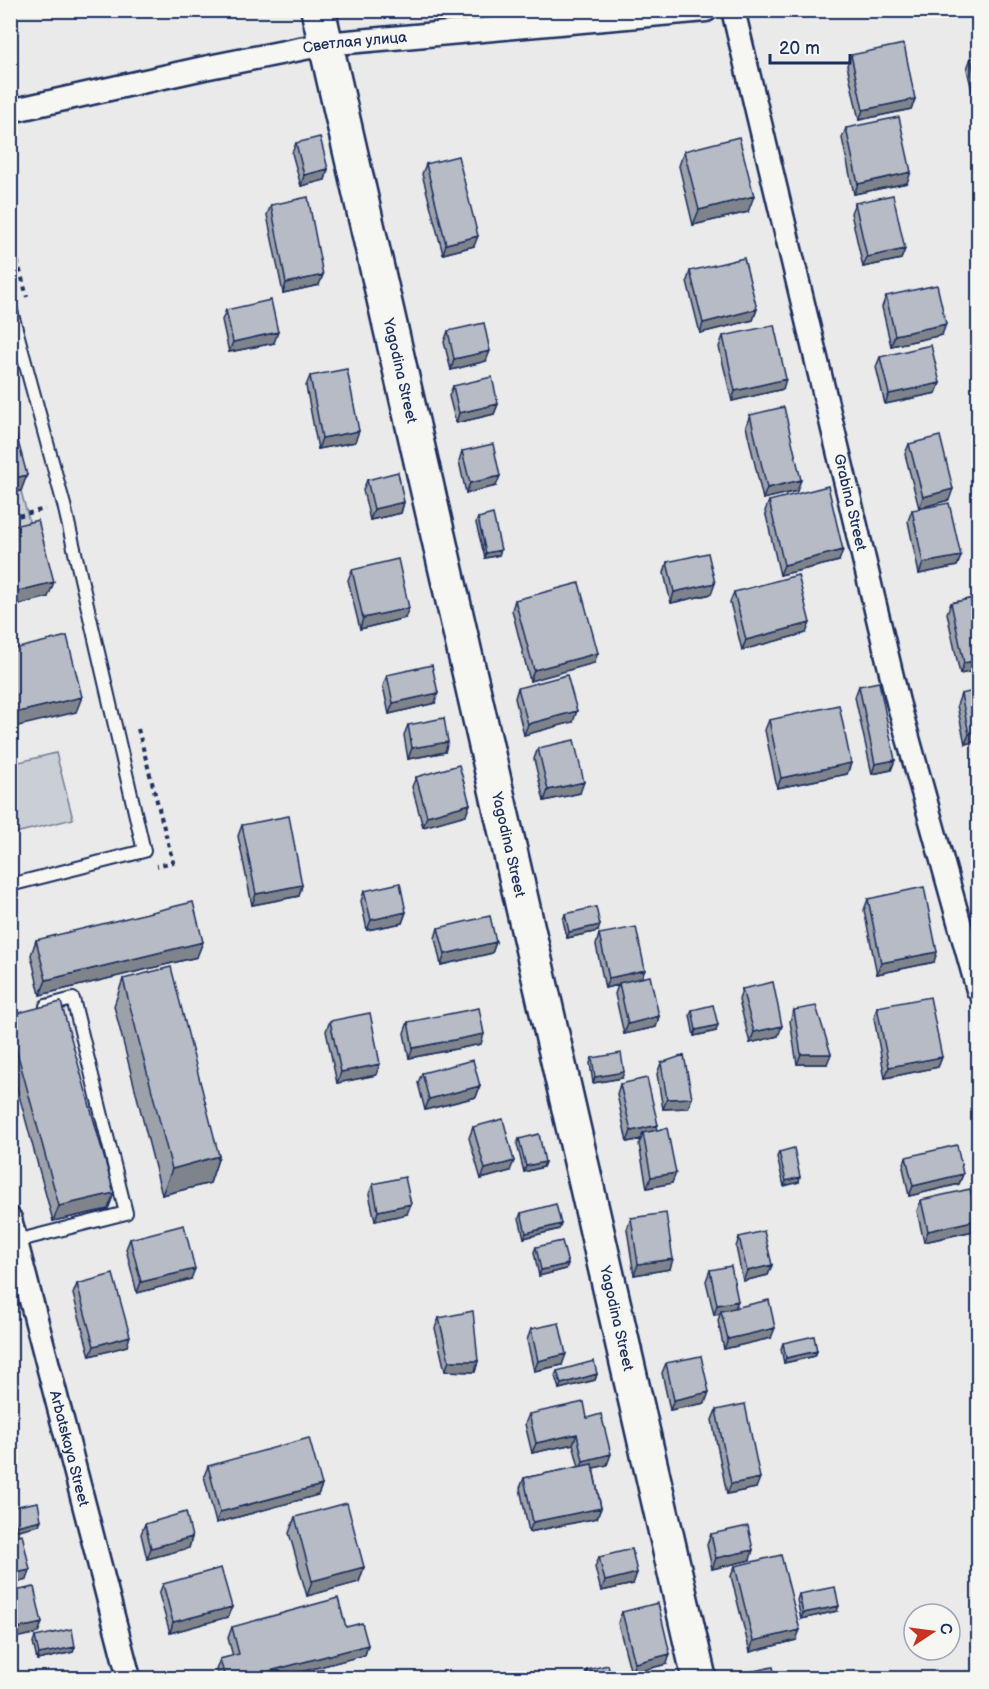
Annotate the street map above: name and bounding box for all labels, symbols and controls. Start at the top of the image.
scale bar [770,27,850,65]
street label: Светлая улица [301,28,408,58]
text: 20 m [779,38,820,59]
street label: Yagodina Street [378,315,421,426]
street label: Grabina Street [829,452,871,553]
street label: Yagodina Street [487,789,529,899]
street label: Yagodina Street [595,1263,638,1373]
street label: Arbatskaya Street [45,1389,93,1509]
north arrow [902,1602,962,1662]
text: С [935,1621,956,1637]

